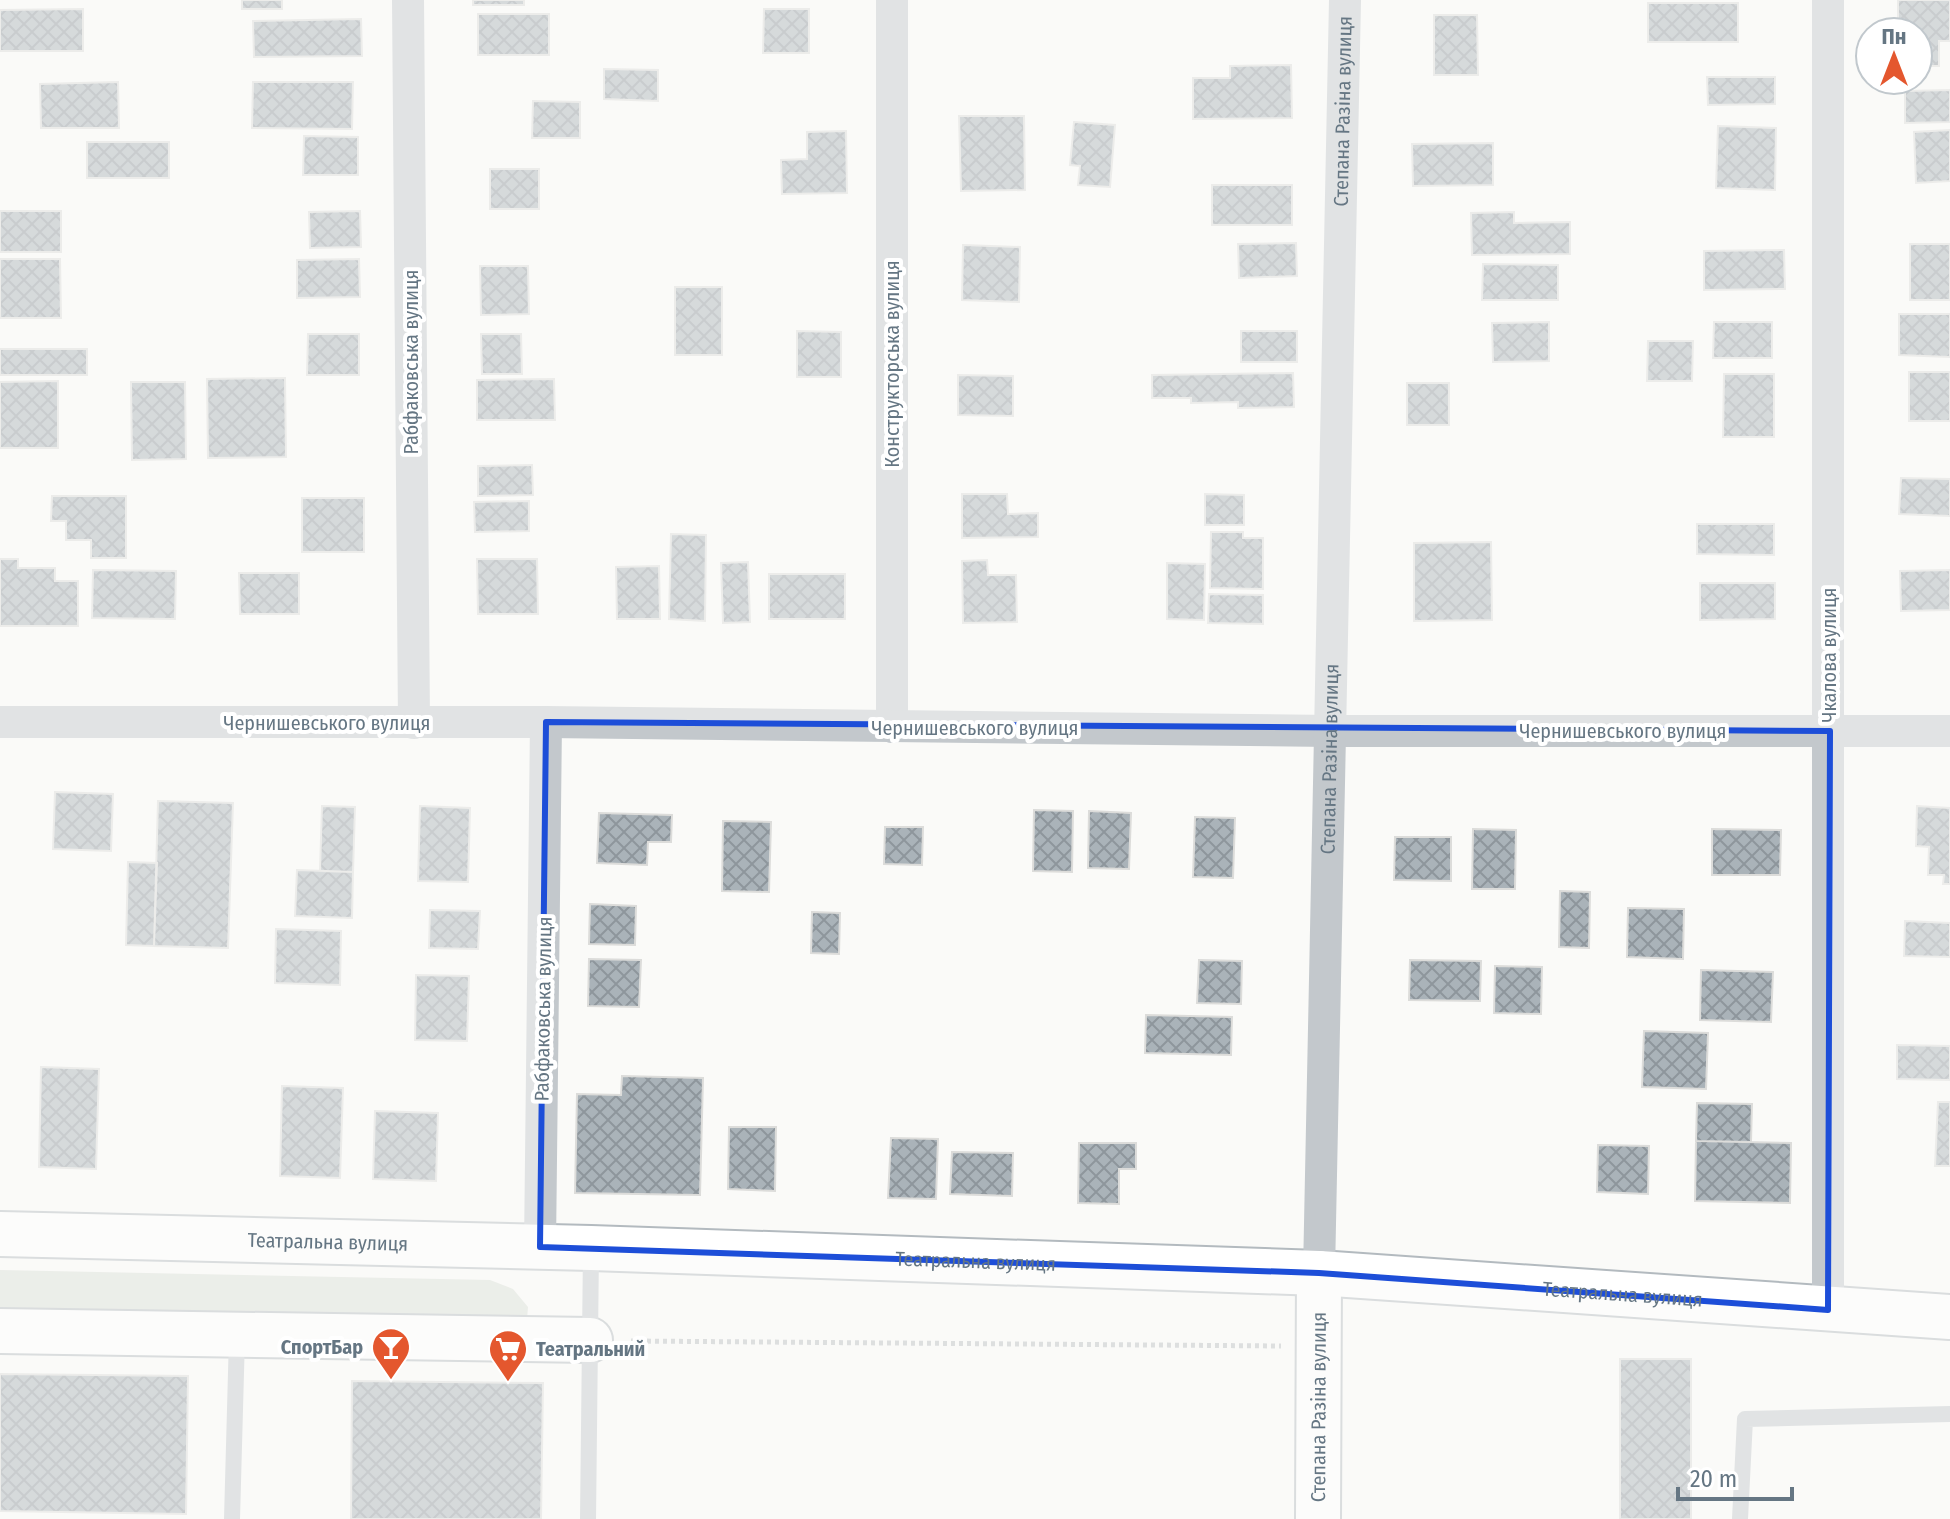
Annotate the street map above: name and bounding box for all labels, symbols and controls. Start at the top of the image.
street label: Степана Разіна вулиця [1329,16,1357,207]
north arrow [1854,16,1934,96]
text: Пн [1882,23,1906,50]
street label: Конструкторська вулиця [880,260,904,468]
street label: Рабфаковська вулиця [399,269,423,455]
street label: Чкалова вулиця [1817,588,1841,723]
street label: Степана Разіна вулиця [1316,664,1343,855]
street label: Чернишевського вулиця [223,711,431,735]
street label: Чернишевського вулиця [871,716,1079,740]
street label: Чернишевського вулиця [1519,719,1727,743]
street label: Рабфаковська вулиця [529,916,557,1102]
street label: Театральна вулиця [247,1228,408,1256]
street label: Театральна вулиця [895,1246,1056,1276]
street label: Театральна вулиця [1542,1277,1704,1312]
street label: Степана Разіна вулиця [1306,1312,1331,1502]
bar icon: СпортБар [370,1326,412,1381]
supermarket icon: Театральний [487,1328,529,1383]
place label: СпортБар [281,1335,363,1359]
place label: Театральний [536,1337,645,1361]
scale bar [1678,1451,1792,1501]
text: 20 m [1690,1465,1737,1493]

